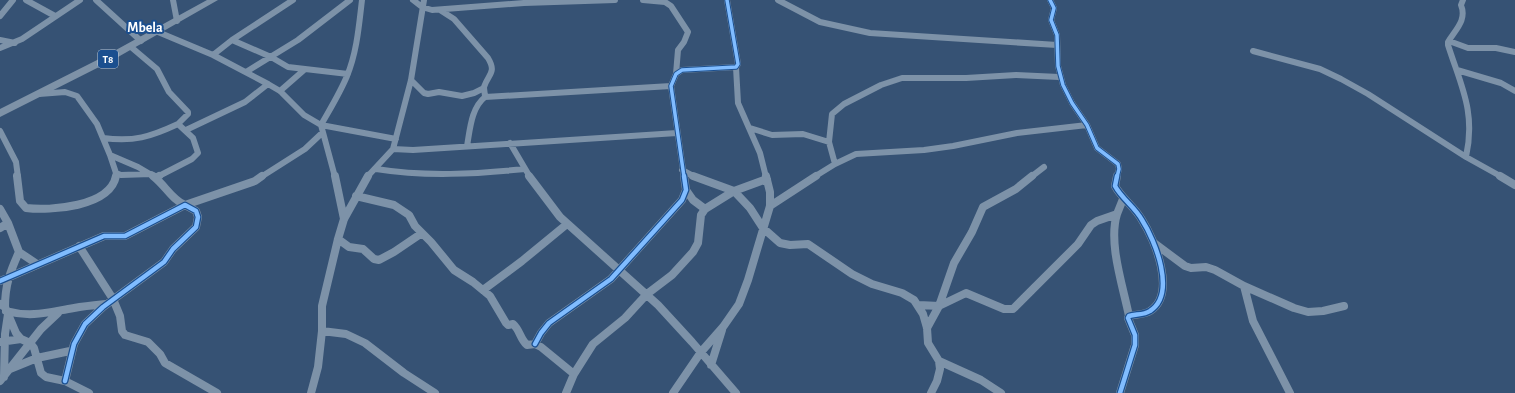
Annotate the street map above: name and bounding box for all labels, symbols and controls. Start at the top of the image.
district label: Mbela [127,21,163,35]
road number: T8 [98,50,118,68]

